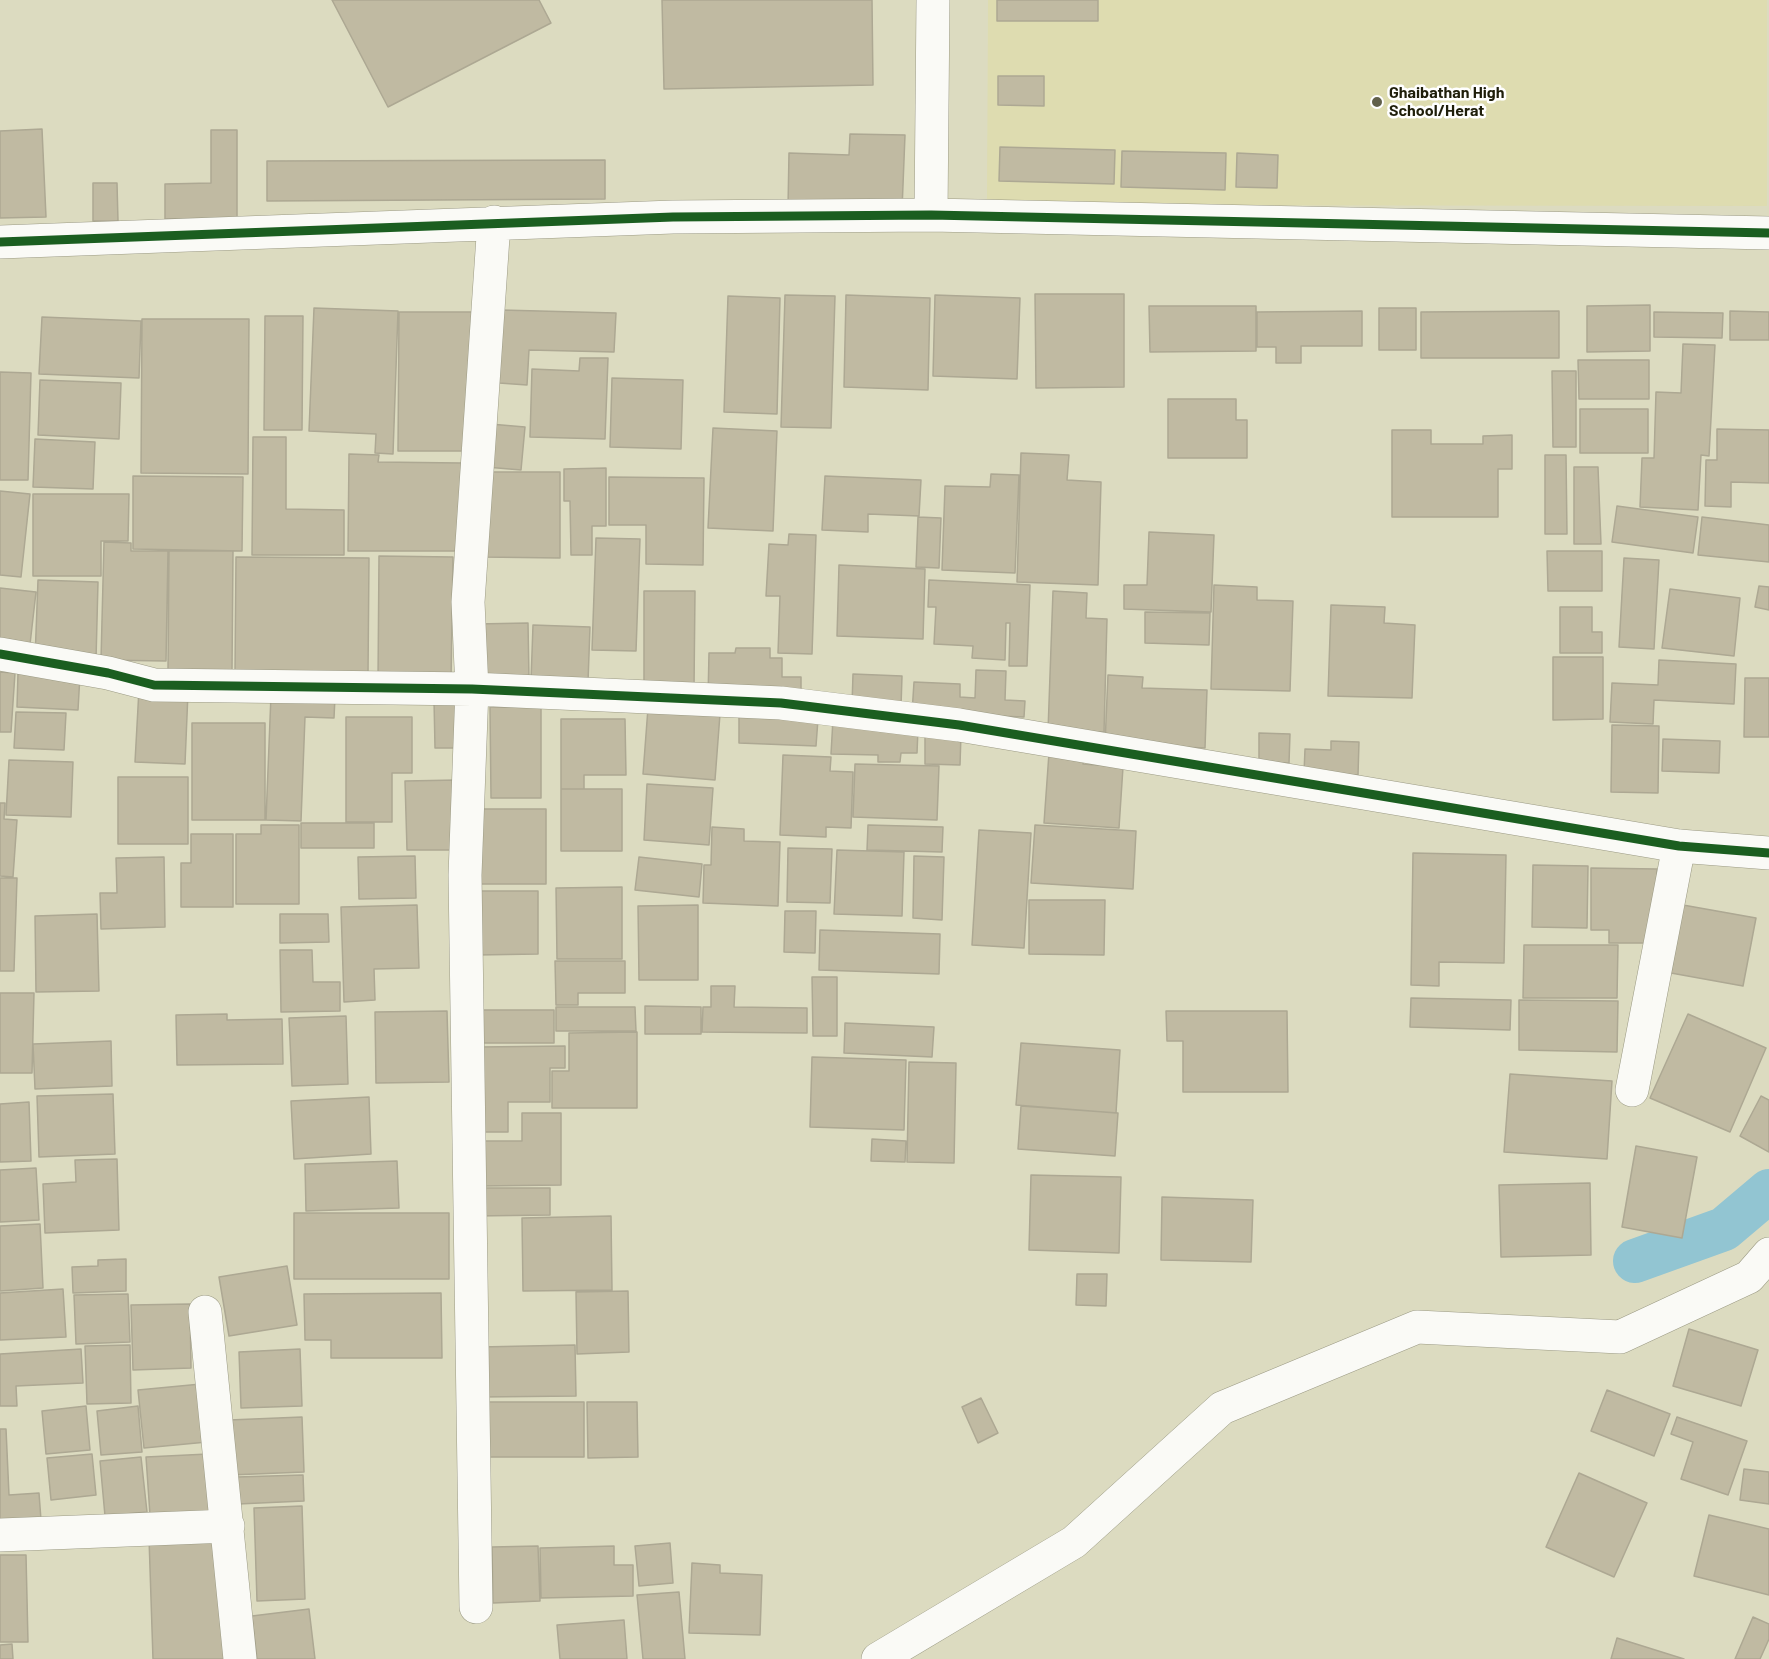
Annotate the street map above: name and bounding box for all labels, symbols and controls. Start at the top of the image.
place label: Ghaibathan High School/Herat [1389,83,1504,121]
marker: Ghaibathan High School/Herat [1370,95,1384,109]

